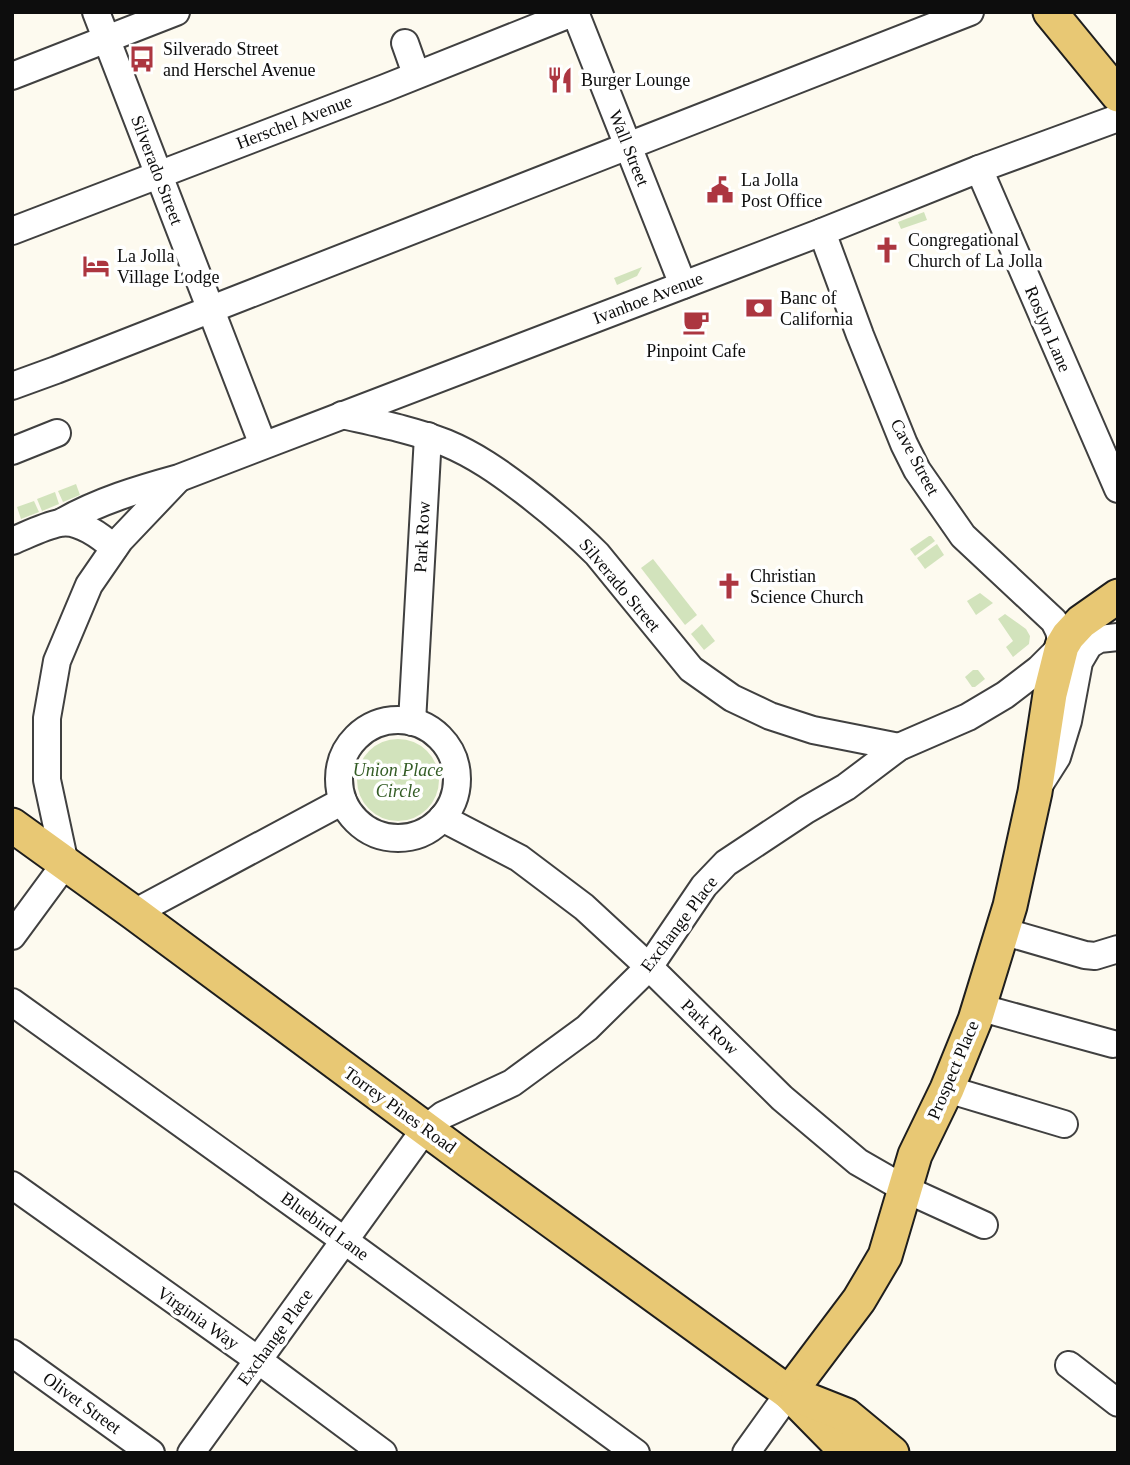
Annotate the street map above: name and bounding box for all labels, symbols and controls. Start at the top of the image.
place label: Silverado Street and Herschel Avenue [163,39,316,80]
bus stop icon: Silverado Street and Herschel Avenue [127,44,157,74]
restaurant icon: Burger Lounge [545,65,575,95]
place label: Burger Lounge [581,70,690,90]
street label: Herschel Avenue [233,91,355,153]
street label: Wall Street [605,107,653,189]
street label: Silverado Street [127,113,187,227]
place label: La Jolla Post Office [741,170,822,211]
public building icon: La Jolla Post Office [705,175,735,205]
place label: Congregational Church of La Jolla [908,230,1042,271]
church icon: Congregational Church of La Jolla [872,235,902,265]
place label: La Jolla Village Lodge [117,246,219,287]
hotel icon: La Jolla Village Lodge [81,251,111,281]
street label: Ivanhoe Avenue [590,268,706,328]
street label: Roslyn Lane [1021,283,1075,375]
place label: Banc of California [780,288,853,329]
bank icon: Banc of California [744,293,774,323]
cafe icon: Pinpoint Cafe [681,307,711,337]
place label: Pinpoint Cafe [646,341,746,361]
street label: Cave Street [887,415,943,499]
street label: Park Row [410,501,434,573]
street label: Silverado Street [575,534,665,636]
place label: Christian Science Church [750,566,863,607]
church icon: Christian Science Church [714,571,744,601]
park label: Union Place Circle [353,760,443,801]
street label: Exchange Place [637,872,721,976]
street label: Park Row [677,995,743,1059]
street label: Prospect Place [923,1018,983,1122]
street label: Torrey Pines Road [340,1063,460,1157]
street label: Bluebird Lane [277,1188,373,1265]
street label: Virginia Way [153,1282,243,1354]
street label: Exchange Place [233,1285,317,1389]
street label: Olivet Street [39,1368,125,1438]

